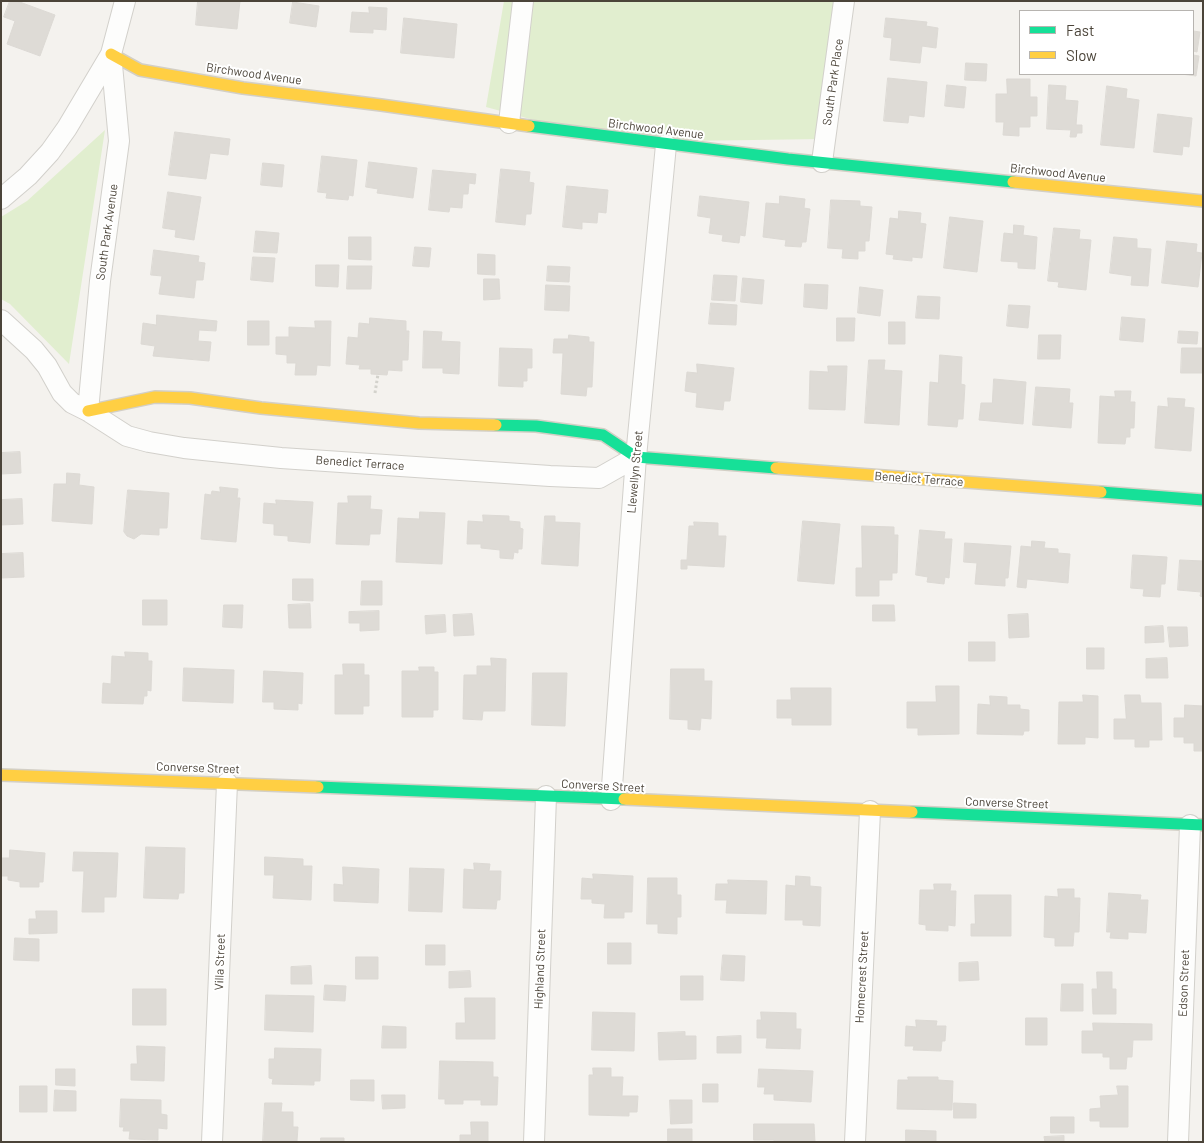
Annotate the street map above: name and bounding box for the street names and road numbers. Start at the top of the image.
street label: South Park Place [820,38,846,126]
street label: Birchwood Avenue [205,60,303,88]
street label: Birchwood Avenue [607,116,705,142]
street label: Birchwood Avenue [1009,161,1107,185]
street label: South Park Avenue [93,183,121,281]
street label: Llewellyn Street [624,430,646,514]
street label: Benedict Terrace [315,453,405,473]
street label: Benedict Terrace [874,469,964,489]
street label: Converse Street [156,759,240,777]
street label: Converse Street [561,777,645,795]
street label: Converse Street [965,794,1049,812]
street label: Highland Street [531,928,549,1010]
street label: Homecrest Street [852,930,872,1024]
street label: Villa Street [212,933,228,991]
street label: Edson Street [1176,949,1192,1017]

